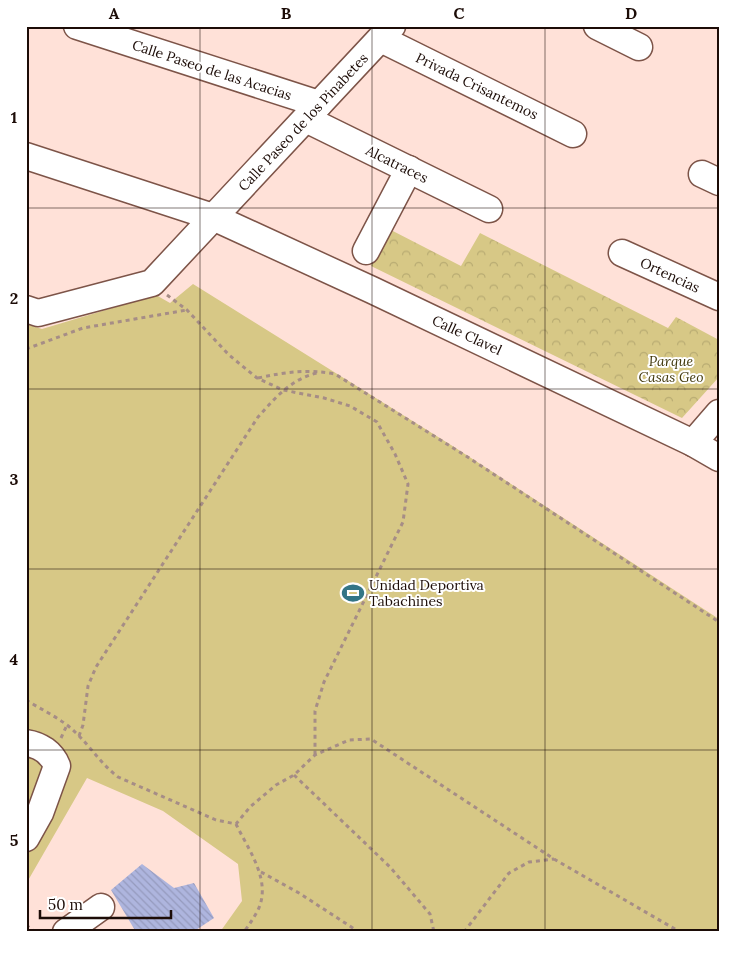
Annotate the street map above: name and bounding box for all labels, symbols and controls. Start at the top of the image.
text: A [109,3,120,23]
text: B [281,3,292,23]
text: C [453,3,465,23]
text: D [625,3,637,23]
street label: Calle Paseo de las Acacias [130,36,294,104]
street label: Calle Paseo de los Pinabetes [234,49,372,195]
street label: Privada Crisantemos [413,49,541,123]
text: 1 [11,107,17,127]
street label: Alcatraces [362,141,431,187]
street label: Ortencias [637,253,703,297]
text: 2 [10,288,18,308]
street label: Calle Clavel [429,311,505,359]
park label: Parque Casas Geo [638,352,704,386]
text: 3 [10,469,19,489]
place label: Unidad Deportiva Tabachines [369,576,484,610]
sports icon: Unidad Deportiva Tabachines [340,580,366,606]
text: 4 [10,649,19,669]
text: 5 [10,830,19,850]
scale bar [40,888,171,920]
text: 50 m [48,895,83,914]

